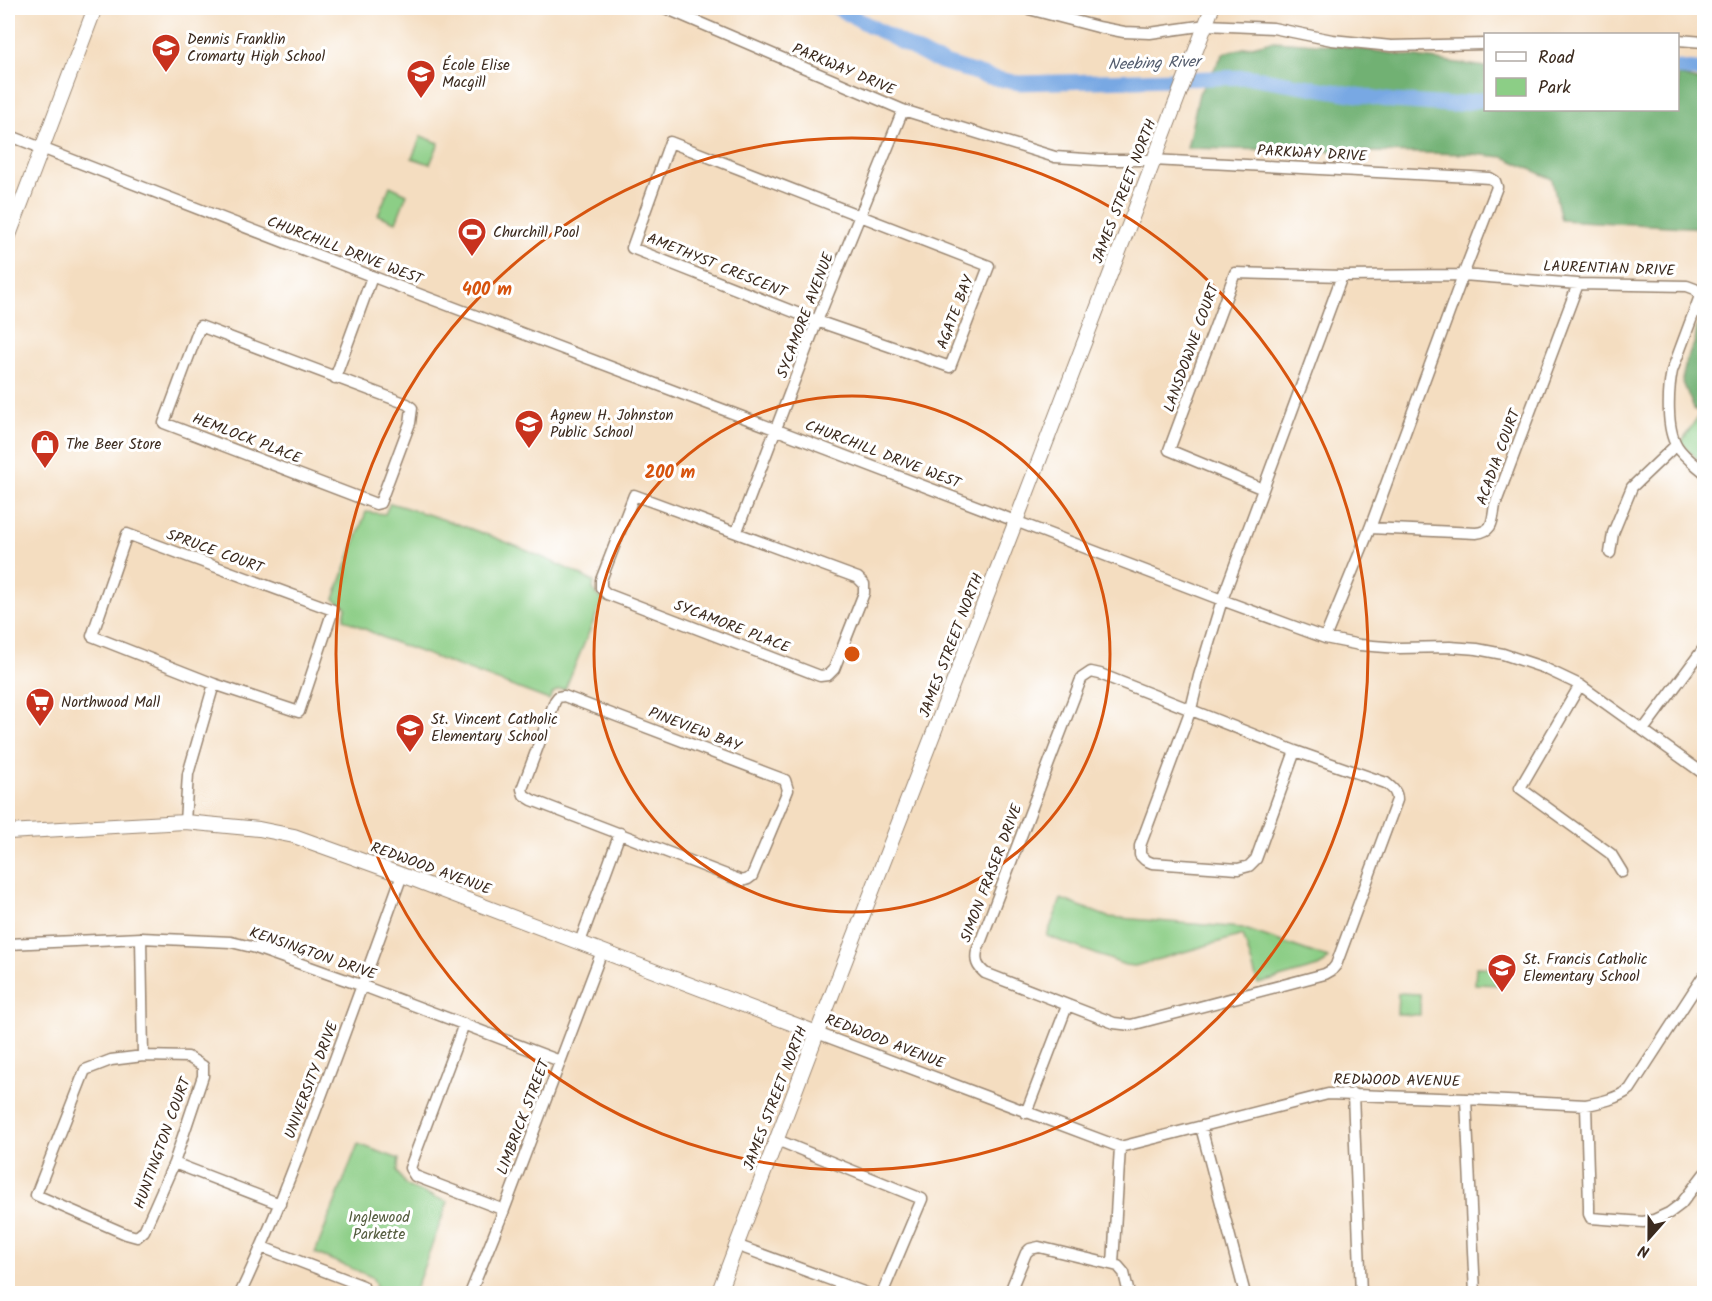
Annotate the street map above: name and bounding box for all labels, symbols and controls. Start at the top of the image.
place label: Dennis Franklin Cromarty High School [187,28,326,69]
school or university icon: Dennis Franklin Cromarty High School [150,32,182,74]
legend [1484,33,1679,111]
street label: PARKWAY DRIVE [788,37,900,103]
text: Road [1538,44,1575,73]
water label: Neebing River [1107,49,1204,78]
place label: École Elise Macgill [442,54,510,95]
school or university icon: École Elise Macgill [405,58,437,100]
text: Park [1538,74,1571,103]
street label: JAMES STREET NORTH [1086,116,1164,267]
street label: PARKWAY DRIVE [1256,139,1369,169]
street label: CHURCHILL DRIVE WEST [263,210,428,292]
sports icon: Churchill Pool [456,216,488,258]
place label: Churchill Pool [493,221,580,245]
street label: AMETHYST CRESCENT [643,227,792,306]
street label: SYCAMORE AVENUE [771,248,841,382]
street label: LAURENTIAN DRIVE [1543,255,1676,283]
street label: AGATE BAY [931,271,982,353]
text: 400 m [462,276,512,305]
street label: LANSDOWNE COURT [1158,279,1227,416]
place label: Agnew H. Johnston Public School [550,404,674,445]
street label: ACADIA COURT [1470,404,1528,509]
street label: HEMLOCK PLACE [189,407,306,471]
school or university icon: Agnew H. Johnston Public School [513,408,545,450]
street label: CHURCHILL DRIVE WEST [801,414,966,496]
shop icon: The Beer Store [29,428,61,470]
place label: The Beer Store [66,433,161,457]
text: 200 m [645,459,696,488]
street label: SPRUCE COURT [163,523,268,581]
street label: JAMES STREET NORTH [913,570,991,721]
street label: SYCAMORE PLACE [670,594,794,661]
centre of rings [842,644,862,664]
supermarket icon: Northwood Mall [24,686,56,728]
place label: Northwood Mall [61,691,160,715]
street label: PINEVIEW BAY [645,701,746,759]
place label: St. Vincent Catholic Elementary School [431,708,558,749]
school or university icon: St. Vincent Catholic Elementary School [394,712,426,754]
street label: SIMON FRASER DRIVE [954,799,1030,946]
street label: REDWOOD AVENUE [367,836,495,902]
street label: KENSINGTON DRIVE [246,921,381,987]
place label: St. Francis Catholic Elementary School [1523,948,1648,989]
school or university icon: St. Francis Catholic Elementary School [1486,952,1518,994]
street label: REDWOOD AVENUE [821,1008,949,1076]
street label: UNIVERSITY DRIVE [278,1017,346,1143]
street label: JAMES STREET NORTH [737,1023,815,1174]
street label: LIMBRICK STREET [491,1054,558,1179]
street label: REDWOOD AVENUE [1333,1068,1462,1094]
street label: HUNTINGTON COURT [128,1072,199,1213]
park label: Inglewood Parkette [348,1206,410,1247]
north arrow [1619,1208,1679,1268]
text: N [1635,1237,1653,1264]

